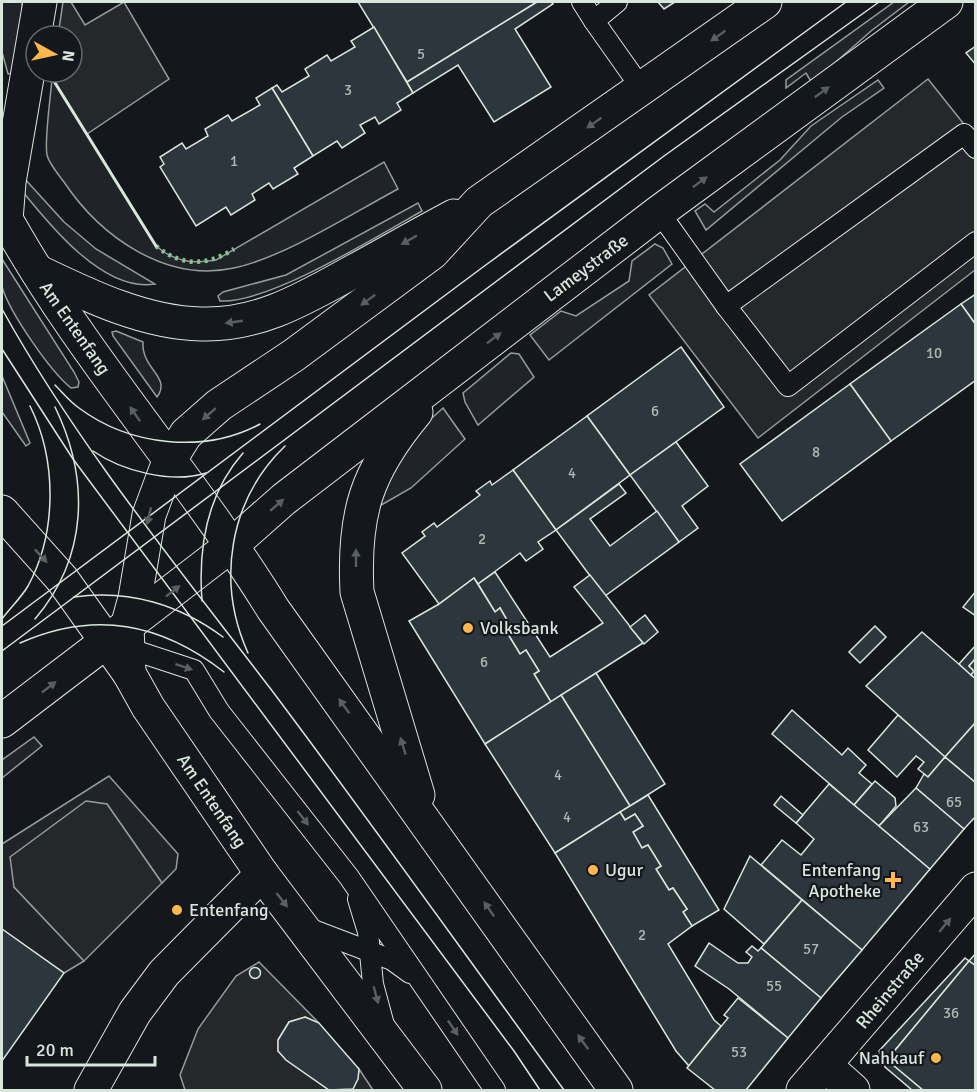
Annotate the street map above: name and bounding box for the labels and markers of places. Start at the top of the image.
place label: Volksbank [480,617,558,639]
marker: Volksbank [461,621,475,635]
place label: Ugur [605,859,643,881]
place label: Entenfang Apotheke [802,859,881,902]
marker: Ugur [586,863,600,877]
marker: Entenfang Apotheke [886,873,900,887]
place label: Entenfang [189,899,268,921]
marker: Entenfang [170,903,184,917]
place label: Nahkauf [859,1047,925,1069]
marker: Nahkauf [929,1051,943,1065]

